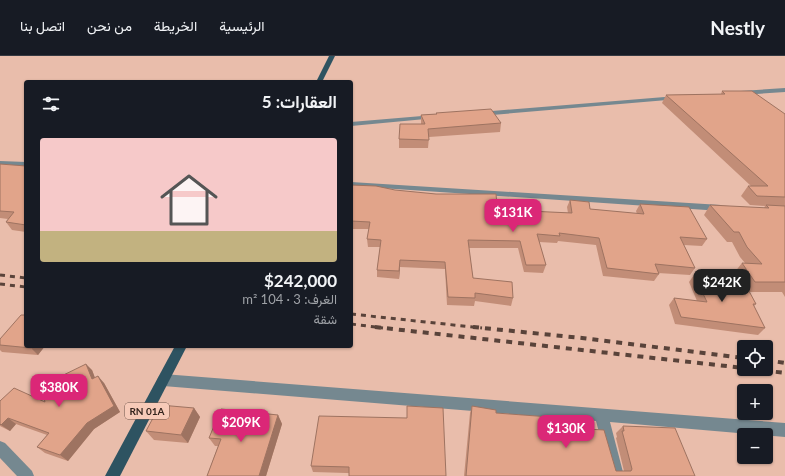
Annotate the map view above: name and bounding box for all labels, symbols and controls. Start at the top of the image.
text: Nestly [710,16,765,39]
text: اتصل بنا [20,17,65,34]
text: من نحن [87,17,132,34]
text: الخريطة [154,17,197,34]
text: الرئيسية [219,17,264,34]
text: العقارات: 5 [262,91,337,112]
icon: filters [40,93,62,115]
icon: home [153,164,225,236]
pin: $131K [485,199,541,233]
text: $131K [493,204,533,220]
pin: $242K [694,269,750,303]
text: $242,000 [264,270,337,291]
text: $242K [702,274,742,290]
text: الغرف: 3 · 104 m² [242,291,337,307]
text: شقة [314,311,337,327]
map controls [737,340,773,464]
button: locate [737,340,773,376]
pin: $380K [31,374,87,408]
text: $380K [39,379,79,395]
button: + [737,384,773,420]
road number: RN 01A [125,403,169,419]
pin: $209K [213,409,269,443]
text: $209K [221,414,261,430]
pin: $130K [538,415,594,449]
text: $130K [546,420,586,436]
button: − [737,428,773,464]

